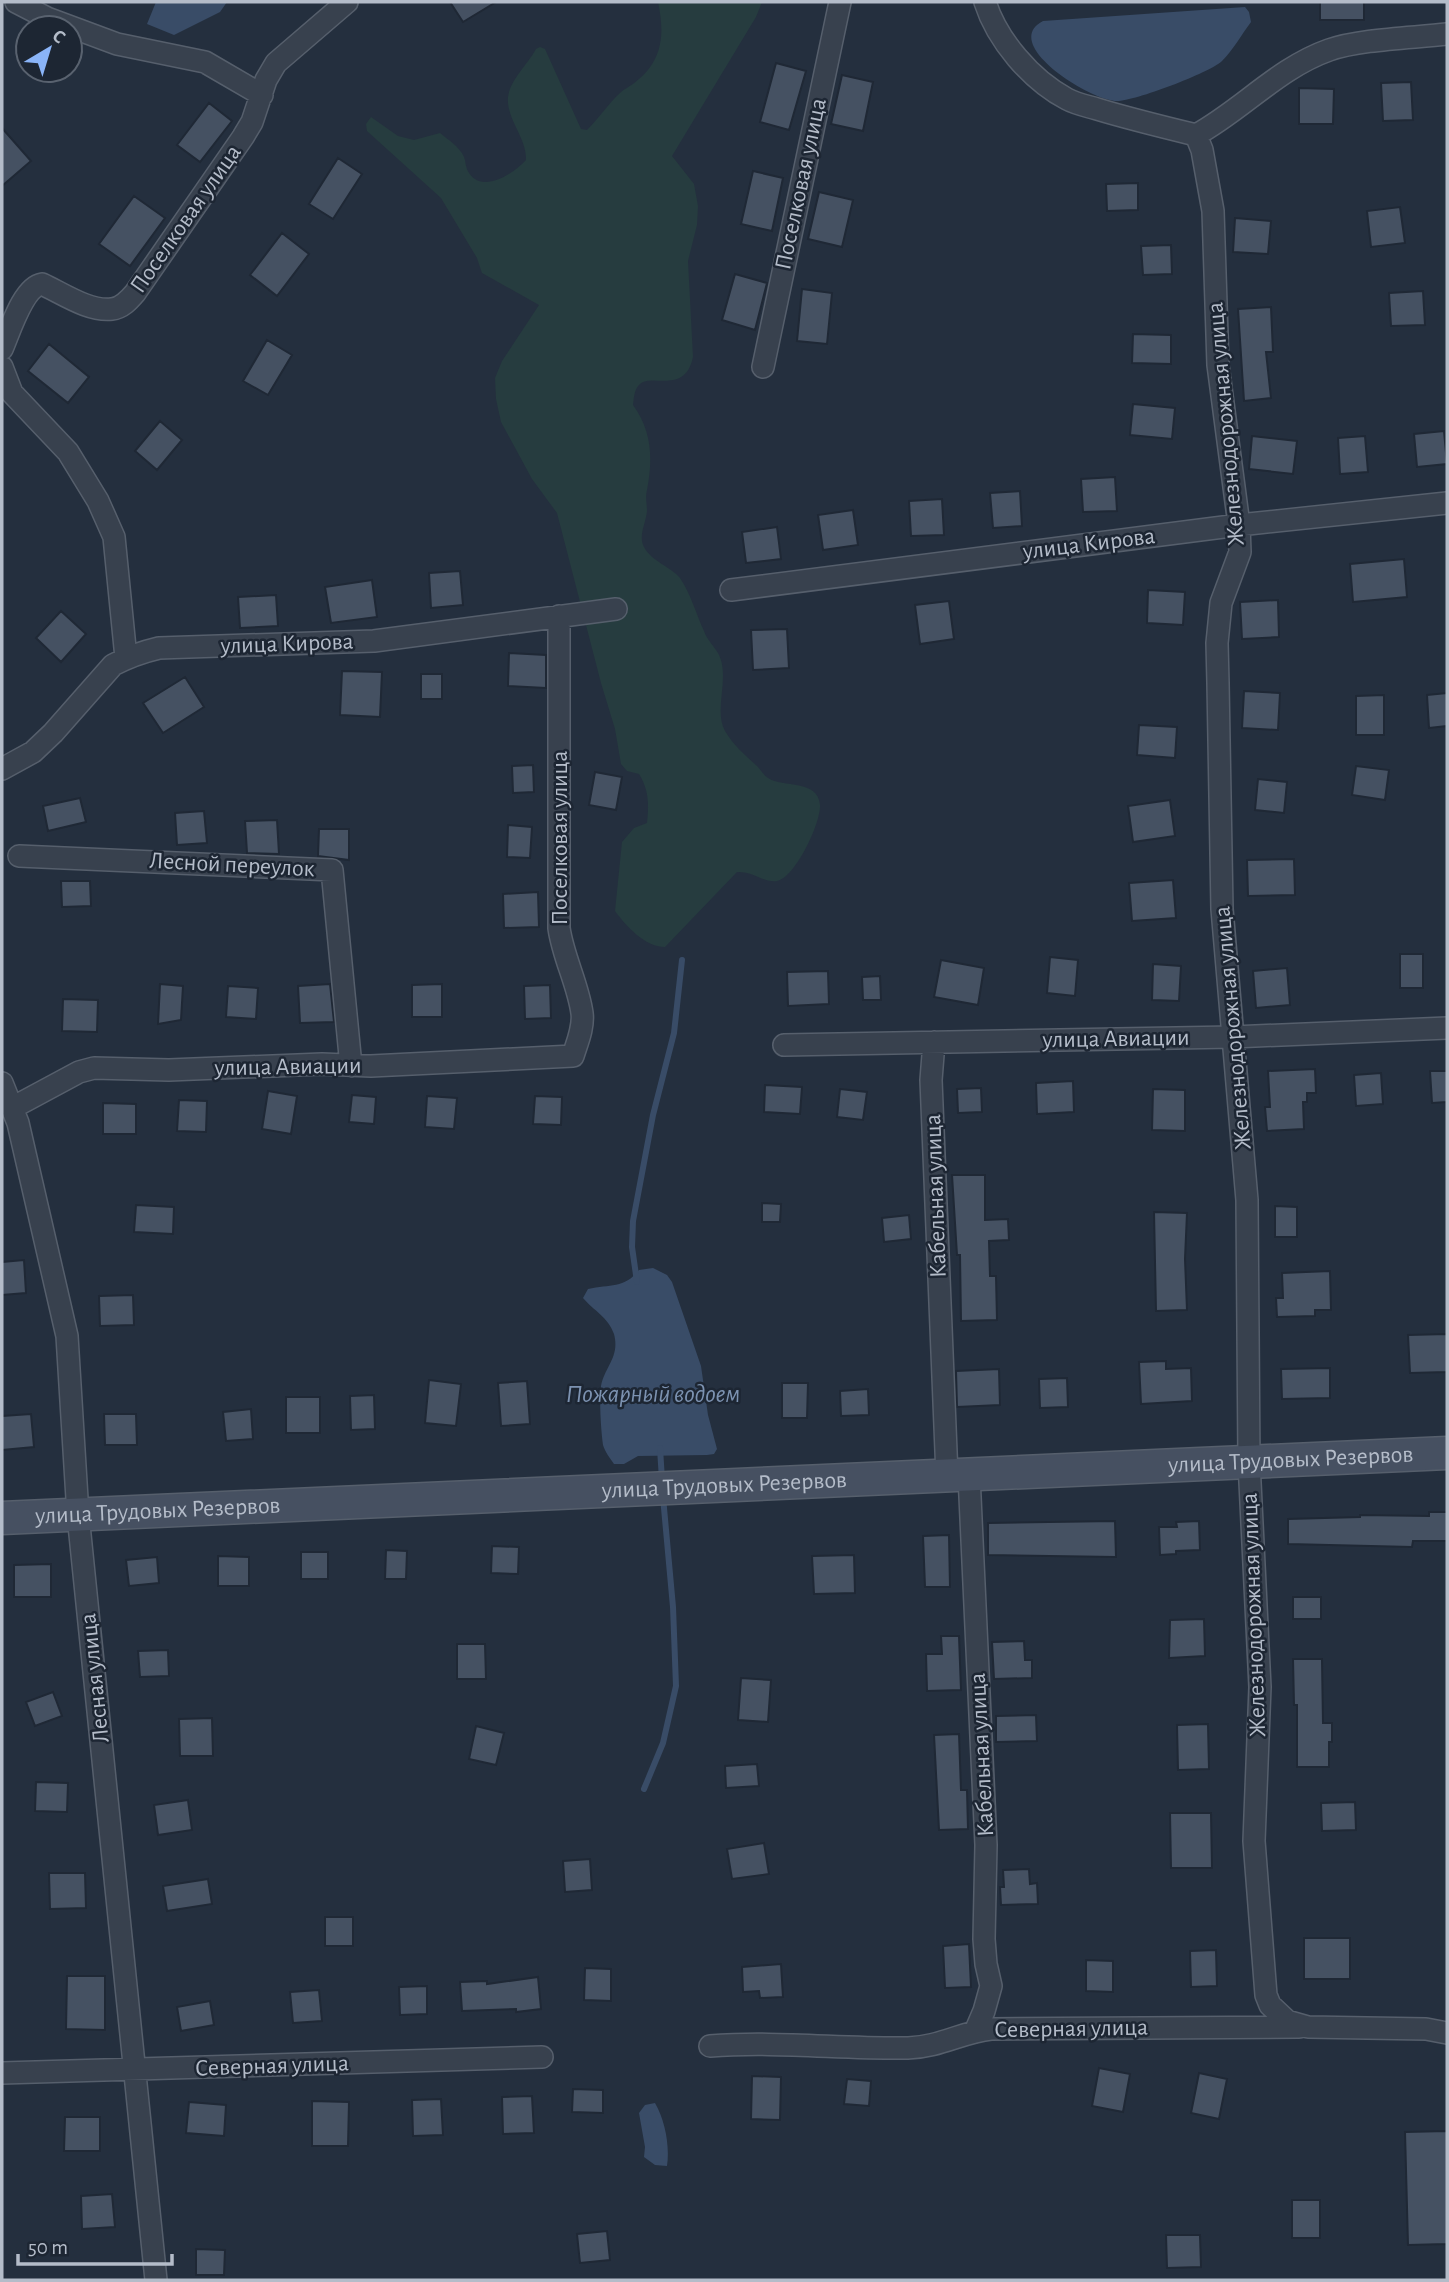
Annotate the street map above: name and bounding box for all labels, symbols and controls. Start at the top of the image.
north arrow [14,14,84,84]
text: С [49,26,69,48]
street label: Поселковая улица [771,96,831,272]
street label: Поселковая улица [126,140,246,298]
street label: Железнодорожная улица [1203,301,1249,547]
street label: улица Кирова [1020,524,1157,564]
street label: улица Кирова [219,630,354,658]
street label: Поселковая улица [548,751,572,925]
street label: Лесной переулок [149,849,315,881]
street label: Железнодорожная улица [1210,905,1256,1151]
street label: улица Авиации [1041,1026,1190,1052]
street label: улица Авиации [213,1054,362,1080]
street label: Кабельная улица [921,1114,951,1278]
water label: Пожарный водоем [566,1381,740,1407]
street label: улица Трудовых Резервов [1167,1443,1414,1478]
street label: улица Трудовых Резервов [600,1468,847,1503]
street label: Железнодорожная улица [1238,1492,1270,1738]
street label: улица Трудовых Резервов [34,1493,281,1529]
street label: Лесная улица [76,1612,114,1744]
street label: Кабельная улица [966,1672,998,1838]
street label: Северная улица [994,2016,1148,2042]
street label: Северная улица [195,2051,349,2081]
scale bar [18,2222,172,2266]
text: 50 m [28,2237,68,2258]

